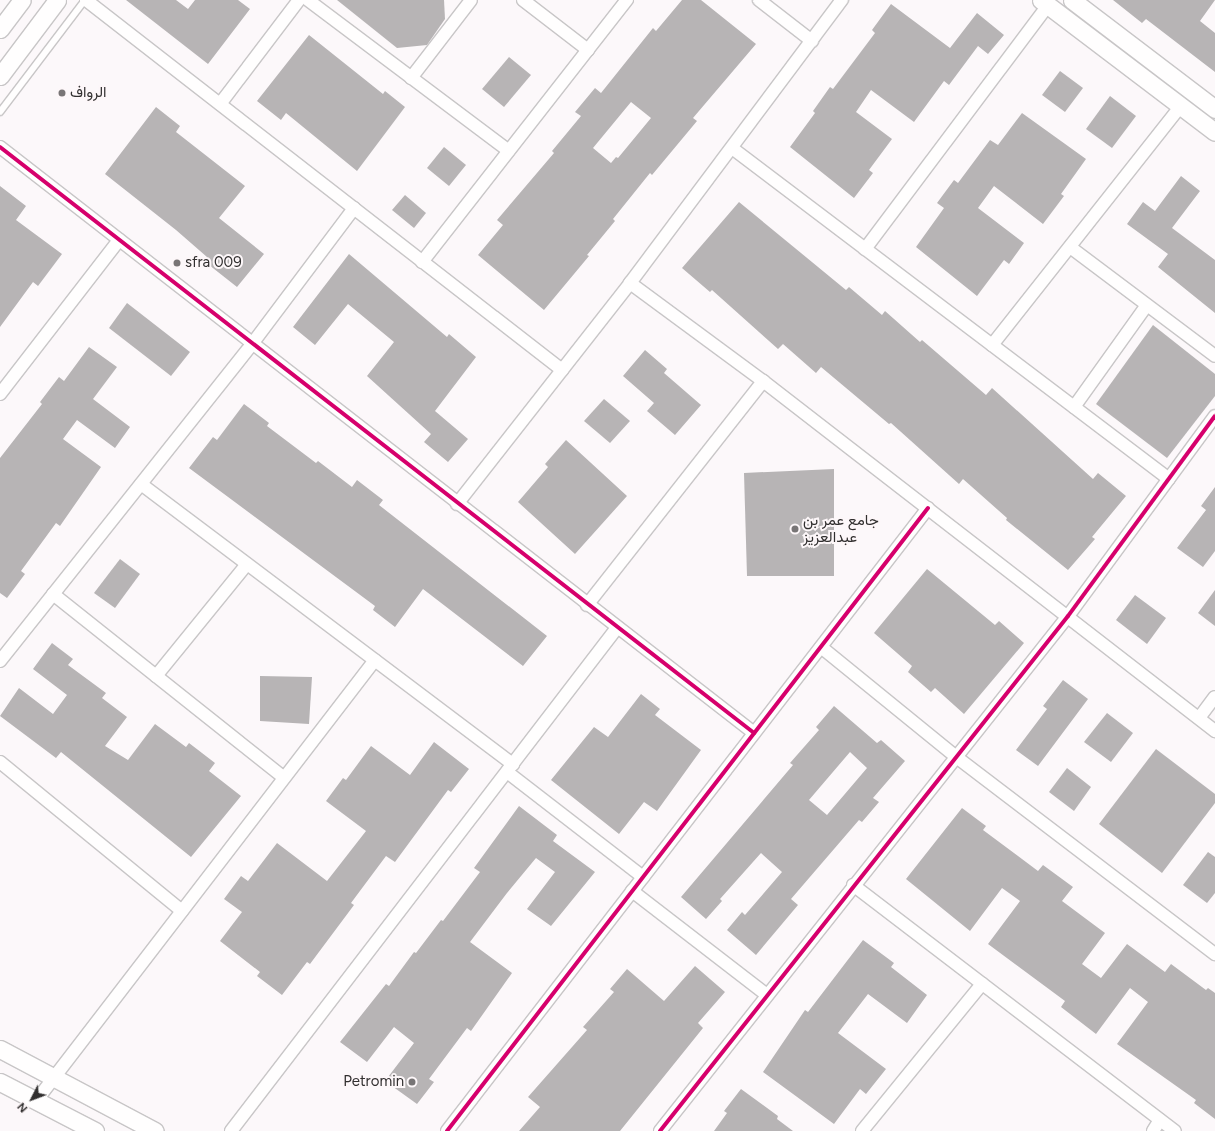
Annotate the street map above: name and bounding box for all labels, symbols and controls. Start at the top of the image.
place label: الرواف [70,84,107,102]
marker: الرواف [57,88,67,98]
place label: sfra 009 [185,254,242,272]
marker: sfra 009 [172,258,182,268]
place label: جامع عمر بن عبدالعزيز [803,511,879,546]
marker: جامع عمر بن عبدالعزيز [790,524,800,534]
place label: Petromin [343,1073,404,1091]
marker: Petromin [407,1077,417,1087]
north arrow [12,1079,52,1119]
text: N [15,1100,30,1115]

